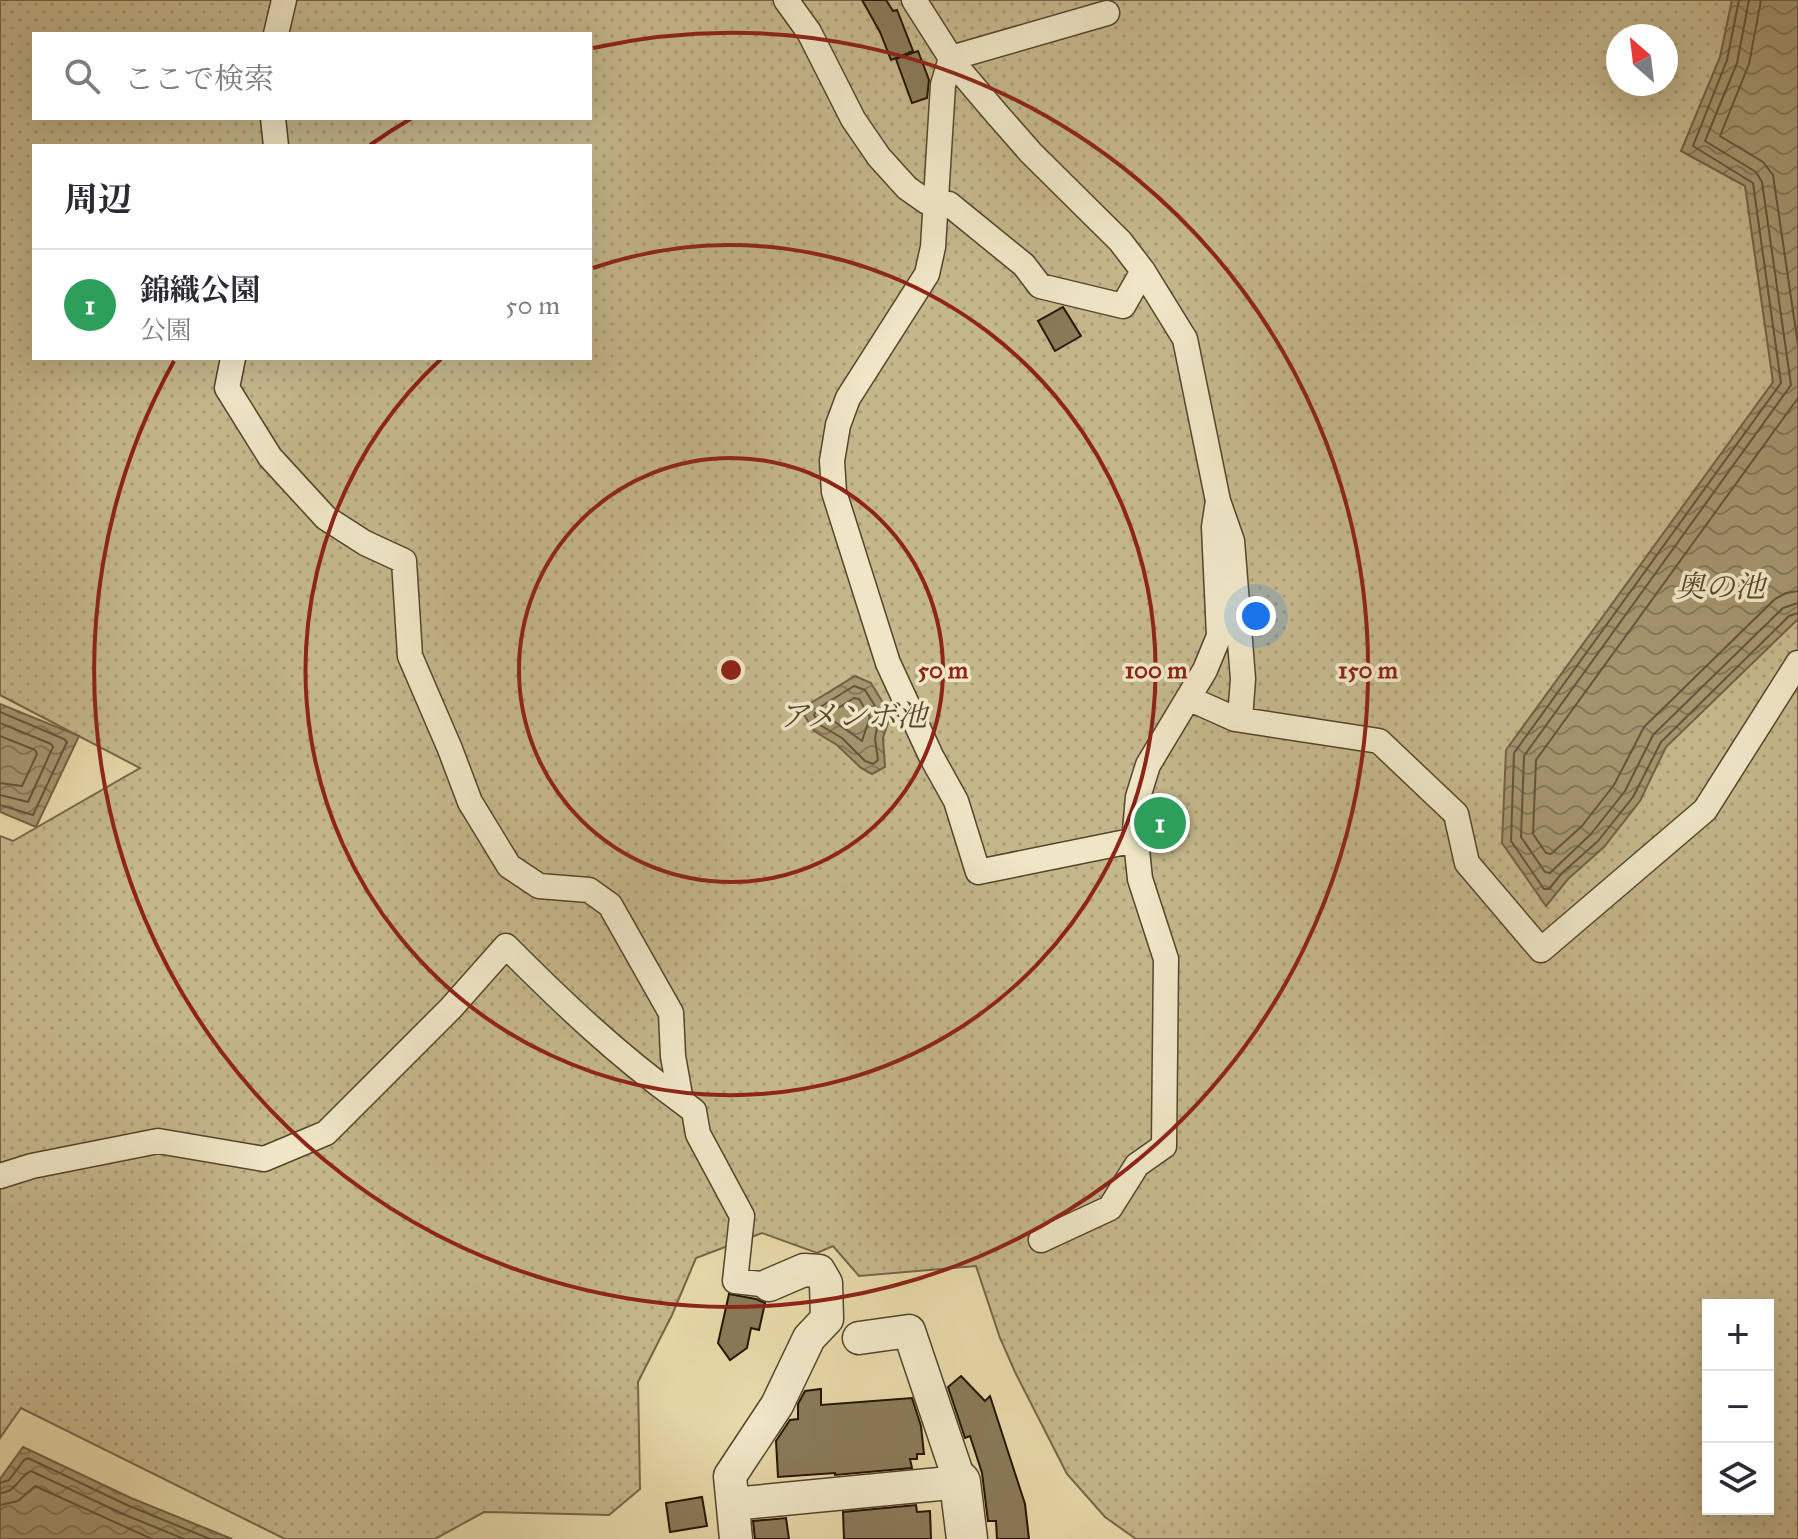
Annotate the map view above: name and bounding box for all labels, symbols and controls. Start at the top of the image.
north arrow [1606,24,1678,96]
search box [32,32,592,120]
icon: search [60,54,104,98]
text: ここで検索 [124,61,274,97]
text: 周辺 [64,179,132,220]
text: 錦織公園 [140,272,260,308]
text: 1 [85,289,95,321]
text: 50 m [505,289,560,321]
text: 公園 [140,314,192,346]
water label: 奥の池 [1675,569,1768,605]
your location [1236,596,1276,636]
text: 50 m [918,655,969,685]
text: 100 m [1125,655,1188,685]
text: 150 m [1338,655,1399,685]
centre of rings [717,656,745,684]
water label: アメンボ池 [779,698,930,734]
pin: 1 [1134,793,1186,853]
map controls [1702,1299,1774,1515]
button: + [1702,1299,1774,1371]
button: − [1702,1371,1774,1443]
button: layers [1702,1443,1774,1515]

